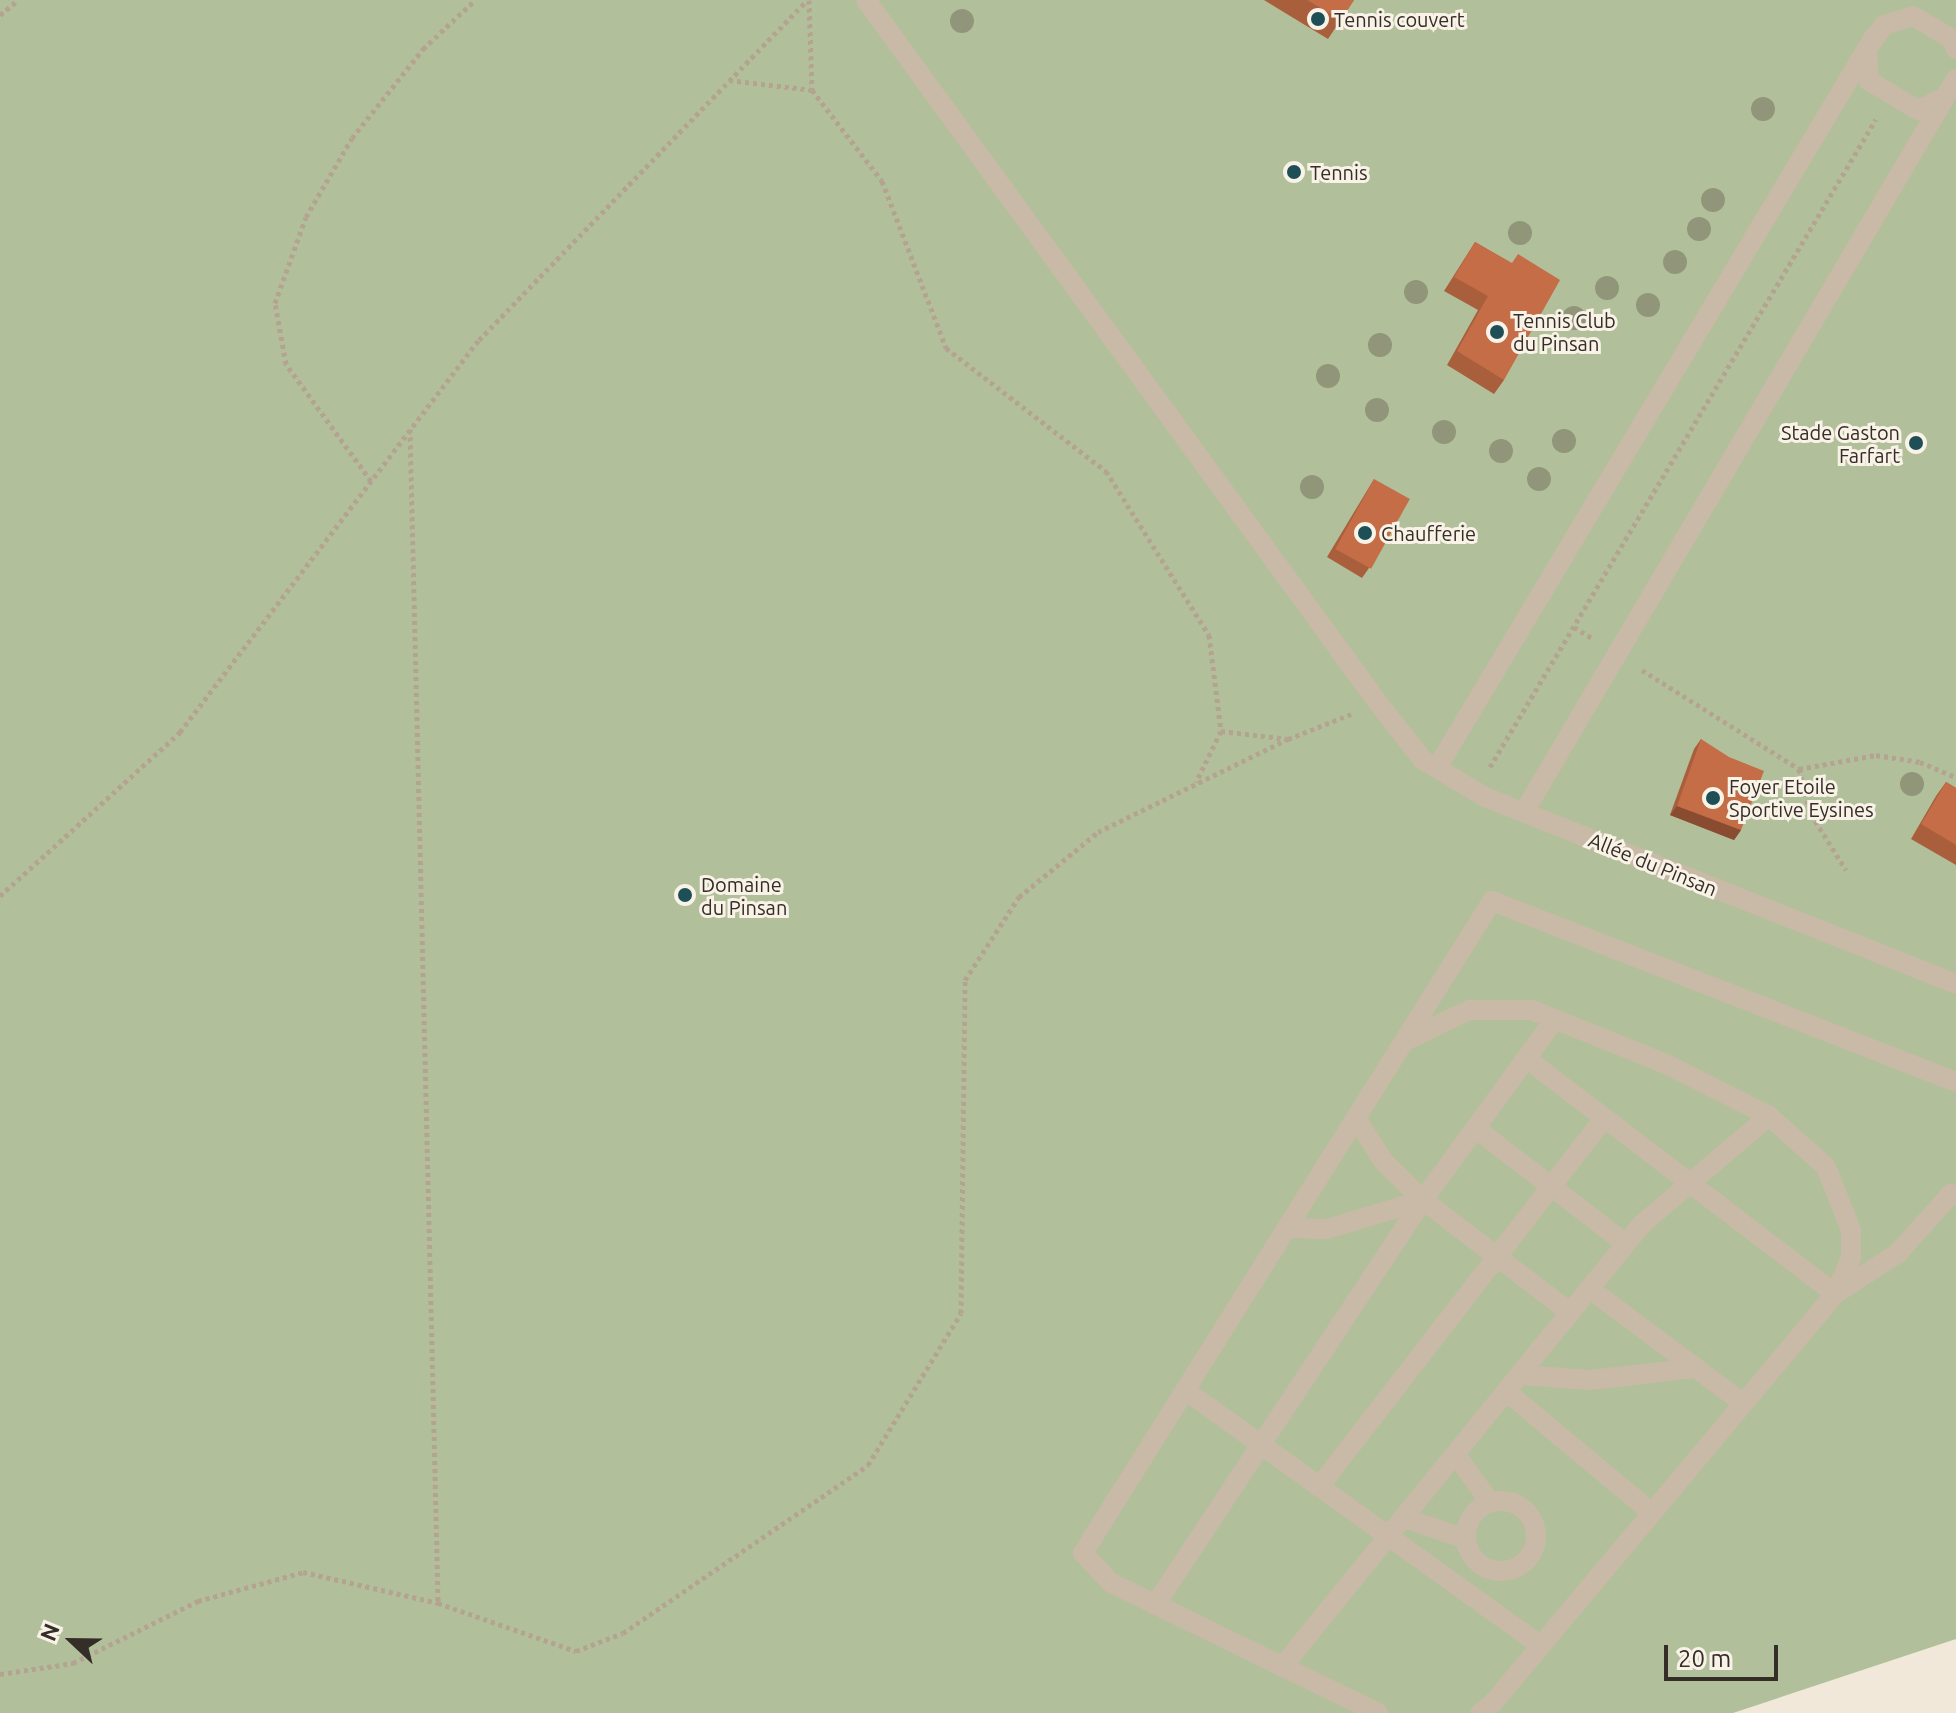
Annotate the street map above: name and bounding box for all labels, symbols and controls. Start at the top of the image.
place label: Tennis couvert [1334,7,1465,31]
marker: Tennis couvert [1309,10,1327,28]
place label: Tennis [1310,160,1368,184]
marker: Tennis [1285,163,1303,181]
place label: Tennis Club du Pinsan [1513,308,1616,355]
marker: Tennis Club du Pinsan [1488,323,1506,341]
place label: Stade Gaston Farfart [1781,420,1900,467]
marker: Stade Gaston Farfart [1907,434,1925,452]
place label: Chaufferie [1381,521,1476,545]
marker: Chaufferie [1356,524,1374,542]
place label: Foyer Etoile Sportive Eysines [1729,774,1874,821]
marker: Foyer Etoile Sportive Eysines [1704,789,1722,807]
street label: Allée du Pinsan [1585,827,1721,901]
place label: Domaine du Pinsan [701,872,787,919]
marker: Domaine du Pinsan [676,886,694,904]
north arrow [32,1601,112,1681]
text: N [35,1620,64,1644]
scale bar [1668,1629,1782,1679]
text: 20 m [1678,1645,1731,1672]

